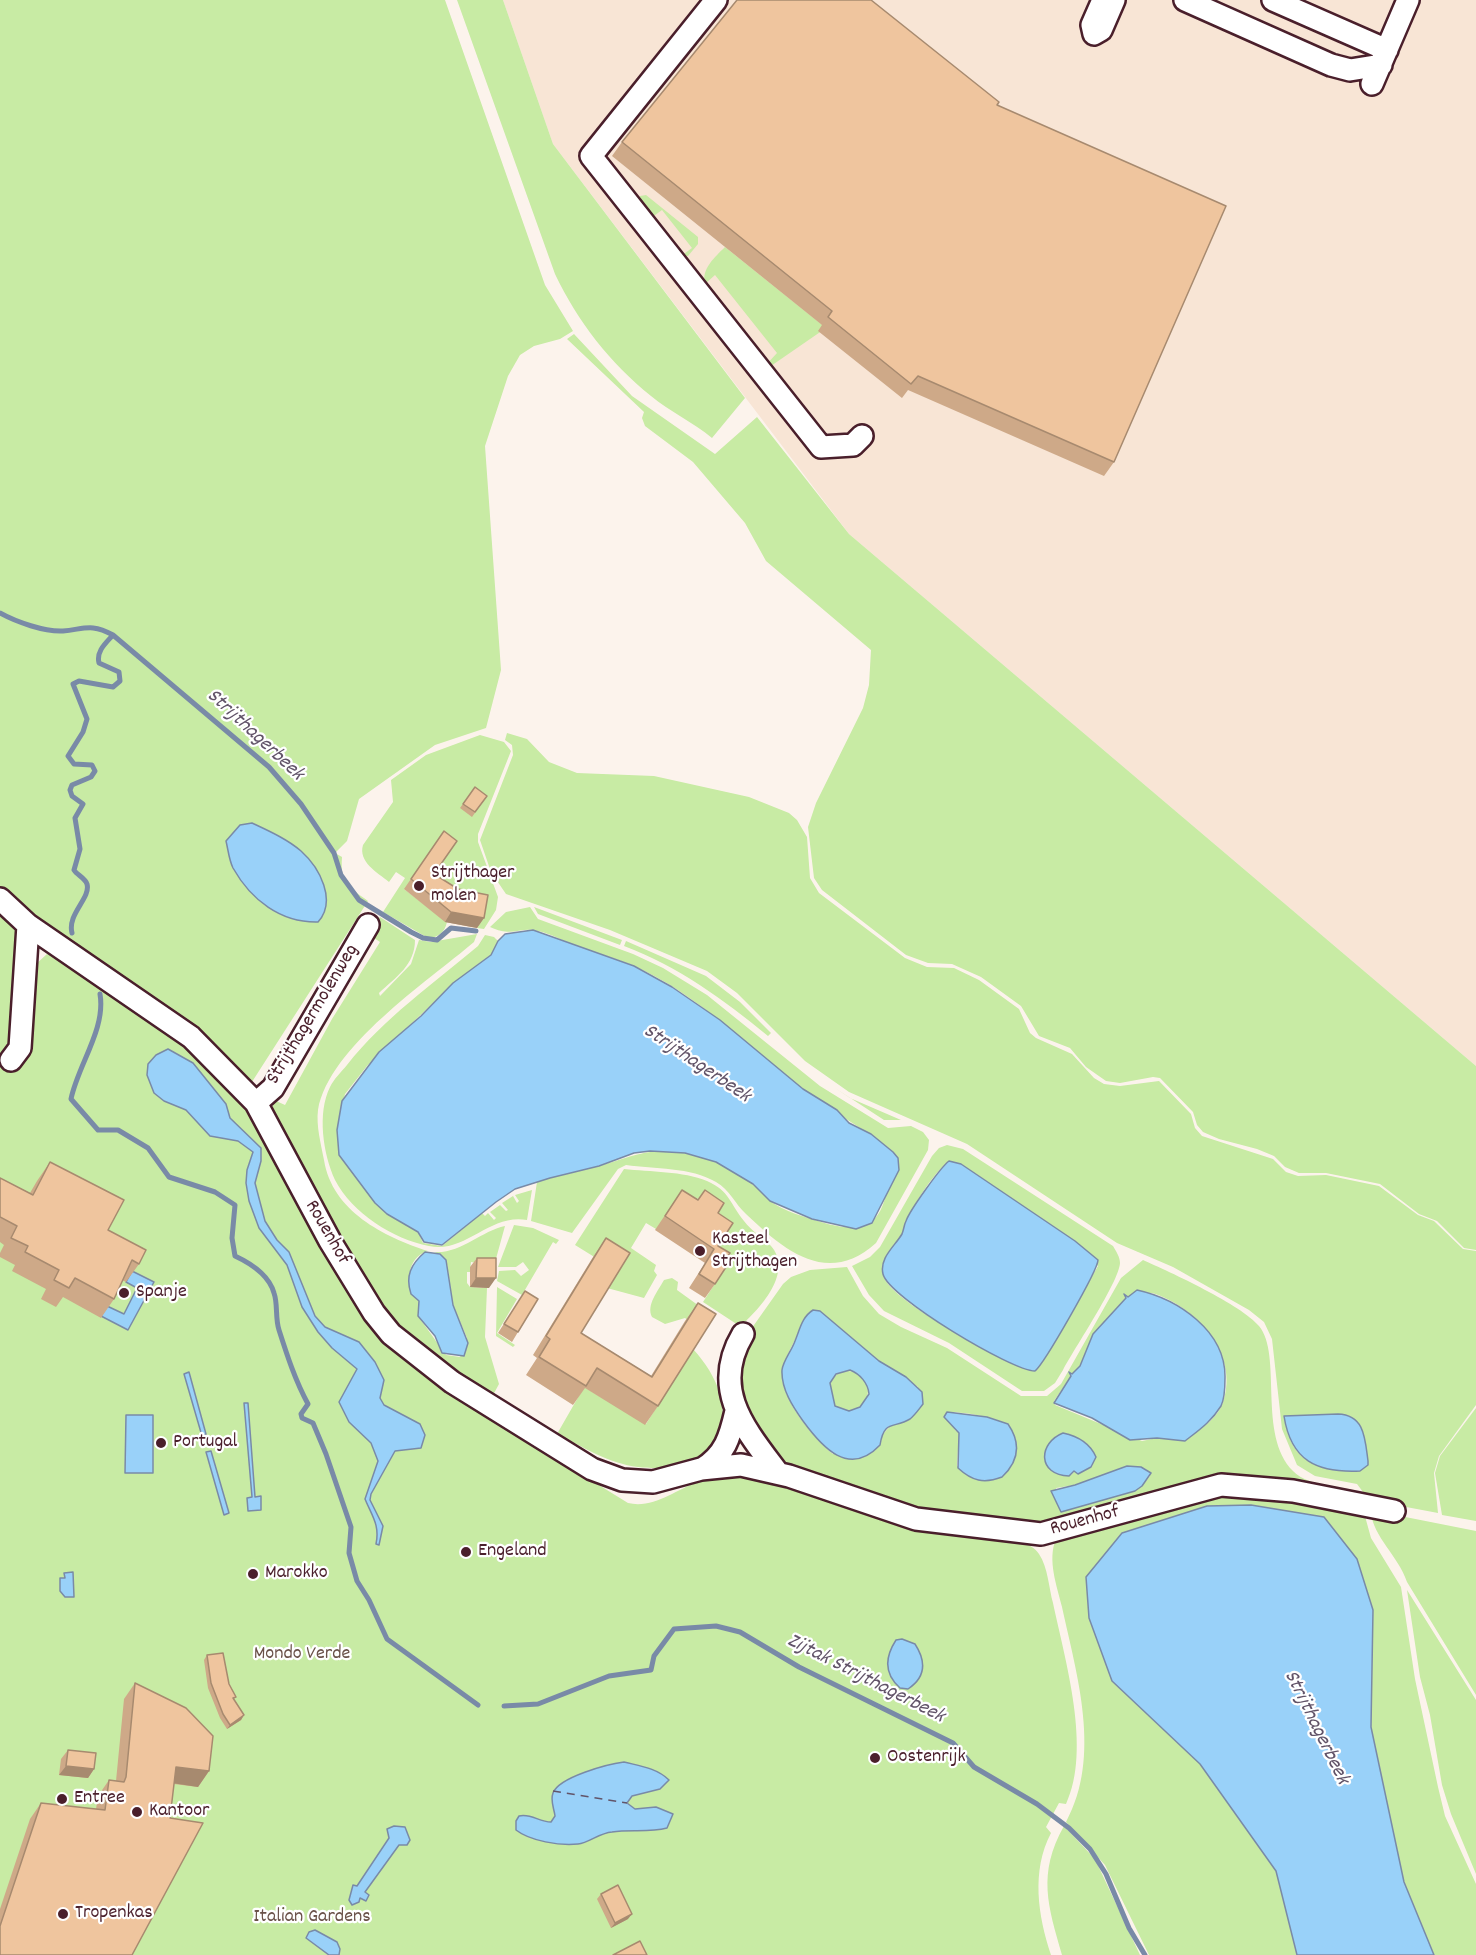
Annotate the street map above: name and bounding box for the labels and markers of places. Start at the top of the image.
place label: Strijthager molen [431,862,514,909]
marker: Strijthager molen [412,879,426,893]
place label: Kasteel Strijthagen [712,1228,797,1275]
marker: Kasteel Strijthagen [693,1244,707,1258]
place label: Spanje [136,1281,187,1305]
marker: Spanje [117,1286,131,1300]
place label: Portugal [173,1431,237,1455]
marker: Portugal [154,1436,168,1450]
place label: Engeland [478,1540,547,1564]
marker: Engeland [459,1545,473,1559]
place label: Marokko [265,1562,328,1586]
marker: Marokko [246,1567,260,1581]
place label: Oostenrijk [887,1746,966,1770]
marker: Oostenrijk [868,1751,882,1765]
place label: Entree [74,1787,125,1811]
marker: Entree [55,1792,69,1806]
place label: Kantoor [149,1800,209,1824]
marker: Kantoor [130,1805,144,1819]
place label: Tropenkas [75,1902,153,1926]
marker: Tropenkas [56,1907,70,1921]

